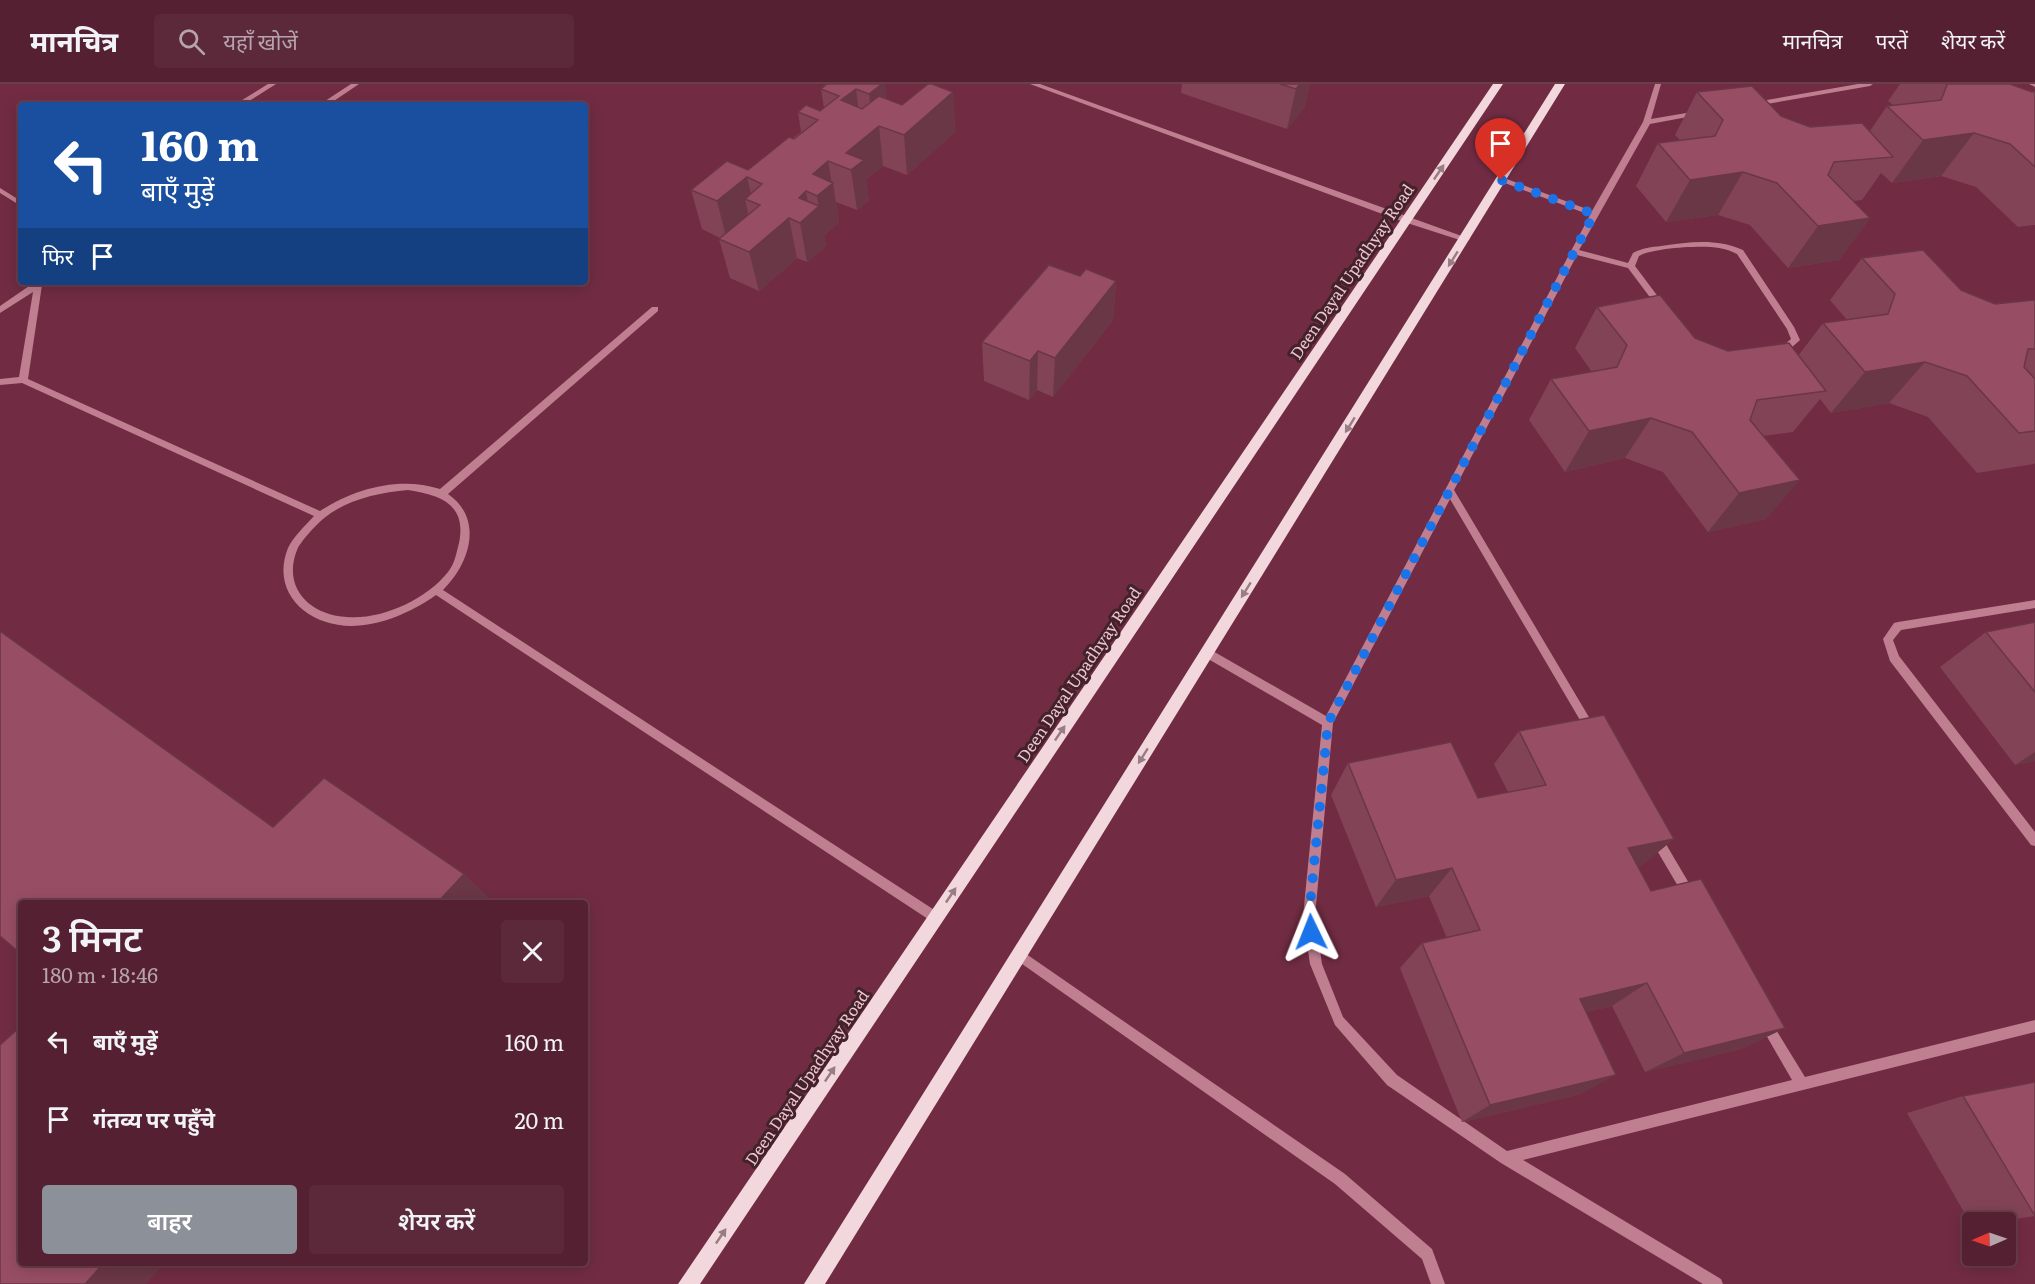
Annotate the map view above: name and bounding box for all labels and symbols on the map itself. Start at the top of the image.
pin [1475,118,1526,180]
one-way arrow [1434,164,1445,180]
street label: Deen Dayal Upadhyay Road [1283,178,1419,364]
one-way arrow [1447,251,1458,267]
one-way arrow [1344,416,1355,433]
street label: Deen Dayal Upadhyay Road [1010,581,1146,767]
one-way arrow [1241,582,1252,598]
one-way arrow [1054,726,1066,742]
one-way arrow [1138,747,1149,764]
one-way arrow [945,887,956,903]
position arrow [1279,900,1343,964]
street label: Deen Dayal Upadhyay Road [738,984,874,1170]
one-way arrow [824,1066,835,1082]
north arrow [1962,1212,2016,1266]
one-way arrow [715,1228,727,1244]

